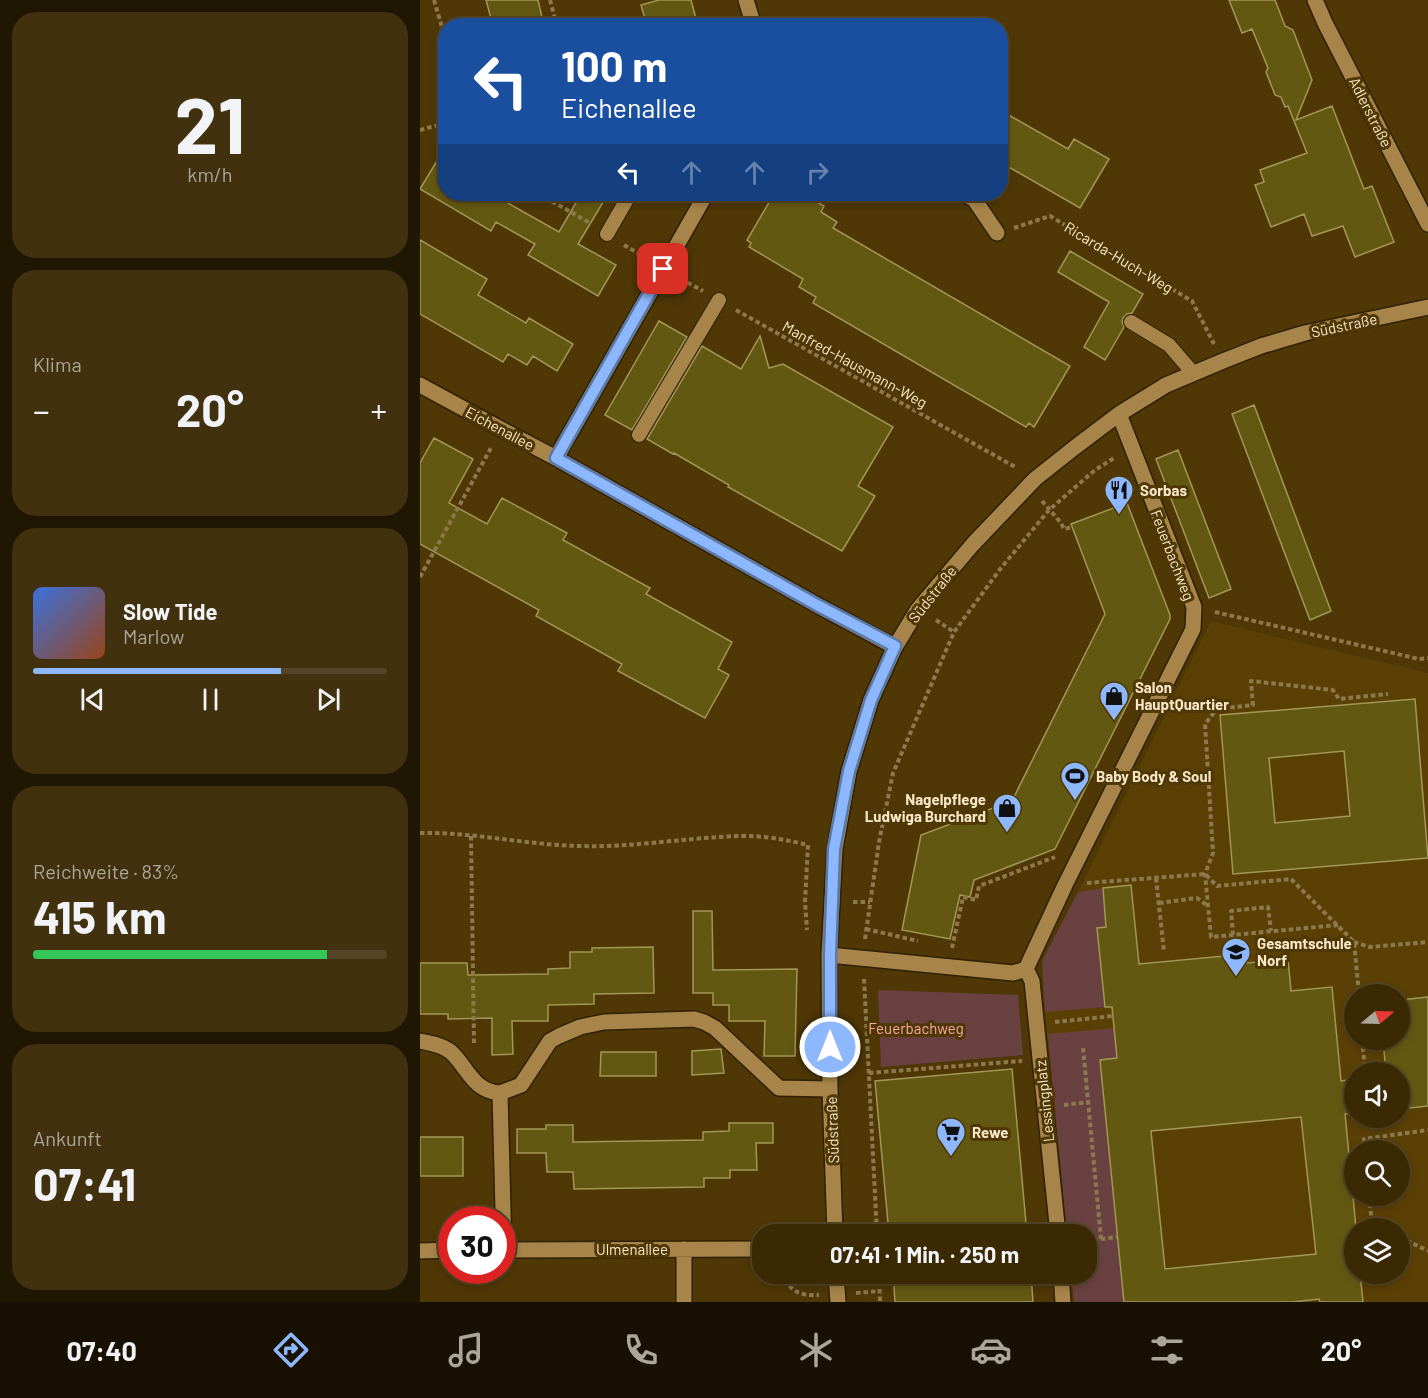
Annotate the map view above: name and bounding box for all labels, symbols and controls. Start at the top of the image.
text: 100 m [561,40,667,90]
icon: left [462,42,540,120]
street label: Adlerstraße [1346,74,1396,150]
text: 21 [175,76,245,170]
text: Eichenallee [561,91,697,123]
icon: left [612,156,645,189]
icon: ahead [675,156,708,189]
icon: ahead [738,156,771,189]
icon: right [801,156,834,189]
text: km/h [187,162,233,186]
street label: Ricarda-Huch-Weg [1061,217,1177,297]
pin [637,243,688,294]
icon: arrive [646,252,679,285]
street label: Südstraße [1309,309,1379,341]
street label: Manfred-Hausmann-Weg [780,317,930,411]
text: Klima [33,352,82,376]
text: 20° [176,382,244,436]
text: − [33,390,50,430]
text: + [371,390,387,430]
street label: Eichenallee [463,402,537,454]
restaurant icon: Sorbas [1103,474,1135,516]
place label: Sorbas [1140,481,1187,499]
street label: Feuerbachweg [1147,507,1199,603]
street label: Südstraße [904,562,960,626]
text: Slow Tide [123,598,218,624]
text: Marlow [123,624,184,648]
place label: Salon HauptQuartier [1135,678,1229,713]
shop icon: Salon HauptQuartier [1098,680,1130,722]
icon: previous [76,683,109,716]
icon: pause [194,683,227,716]
icon: next [312,683,345,716]
sports icon: Baby Body & Soul [1059,760,1091,802]
place label: Baby Body & Soul [1096,767,1211,785]
place label: Nagelpflege Ludwiga Burchard [865,790,986,825]
shop icon: Nagelpflege Ludwiga Burchard [991,792,1023,834]
text: Reichweite · 83% [33,859,179,883]
text: 415 km [33,889,167,943]
place label: Gesamtschule Norf [1257,934,1352,969]
school or university icon: Gesamtschule Norf [1220,936,1252,978]
north arrow [1344,984,1410,1050]
map controls [1344,984,1410,1284]
position arrow [798,1015,862,1079]
park label: Feuerbachweg [868,1019,964,1037]
street label: Lessingplatz [1031,1059,1057,1143]
button: sound [1344,1062,1410,1128]
street label: Südstraße [822,1096,842,1164]
supermarket icon: Rewe [935,1116,967,1158]
place label: Rewe [972,1123,1008,1141]
text: Ankunft [33,1126,102,1150]
button: search [1344,1140,1410,1206]
text: 07:41 [33,1156,136,1210]
speed limit sign: 30 [438,1206,516,1284]
button: layers [1344,1218,1410,1284]
street label: Ulmenallee [596,1240,668,1258]
text: 07:41 · 1 Min. · 250 m [830,1241,1019,1267]
icon: directions [270,1329,312,1371]
icon: music [445,1329,487,1371]
icon: phone [620,1329,662,1371]
icon: climate [795,1329,837,1371]
icon: car [970,1329,1012,1371]
icon: filters [1146,1329,1188,1371]
text: 07:40 [67,1334,137,1366]
text: 20° [1321,1334,1361,1366]

